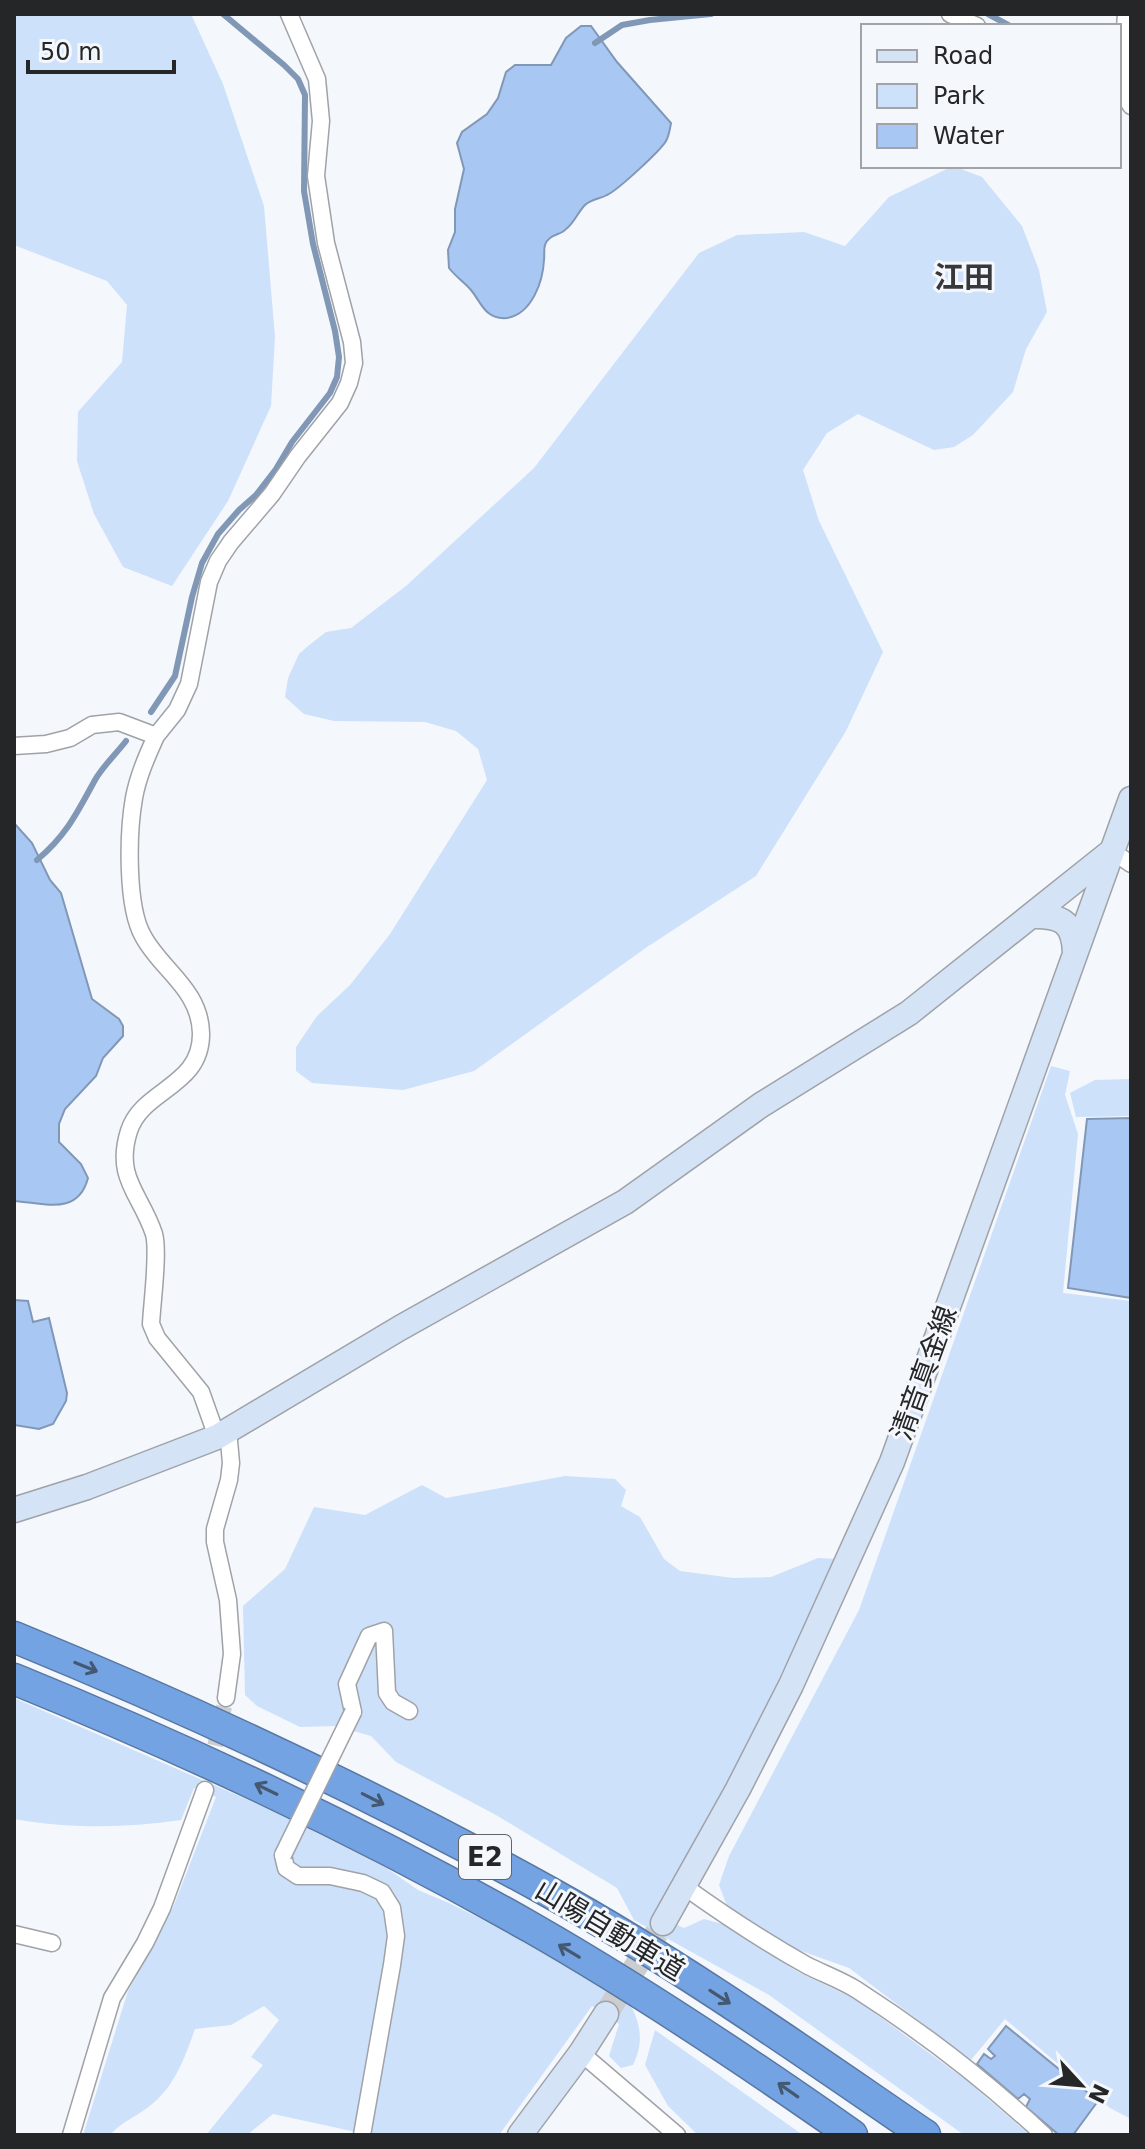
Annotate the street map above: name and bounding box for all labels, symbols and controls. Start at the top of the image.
scale bar [28,24,174,74]
legend [861,24,1121,168]
text: 50 m [40,38,102,66]
text: Road [933,42,993,70]
text: Park [933,82,985,110]
text: Water [933,122,1004,150]
district label: 江田 [934,260,994,295]
street label: 清音真金線 [885,1302,963,1444]
one-way arrow [73,1660,98,1675]
one-way arrow [254,1781,278,1796]
one-way arrow [360,1792,384,1808]
road number: E2 [459,1835,511,1879]
street label: 山陽自動車道 [529,1873,691,1987]
one-way arrow [558,1942,581,1958]
one-way arrow [709,1989,731,2005]
north arrow [1041,2045,1121,2125]
text: N [1083,2080,1114,2107]
one-way arrow [778,2082,800,2098]

